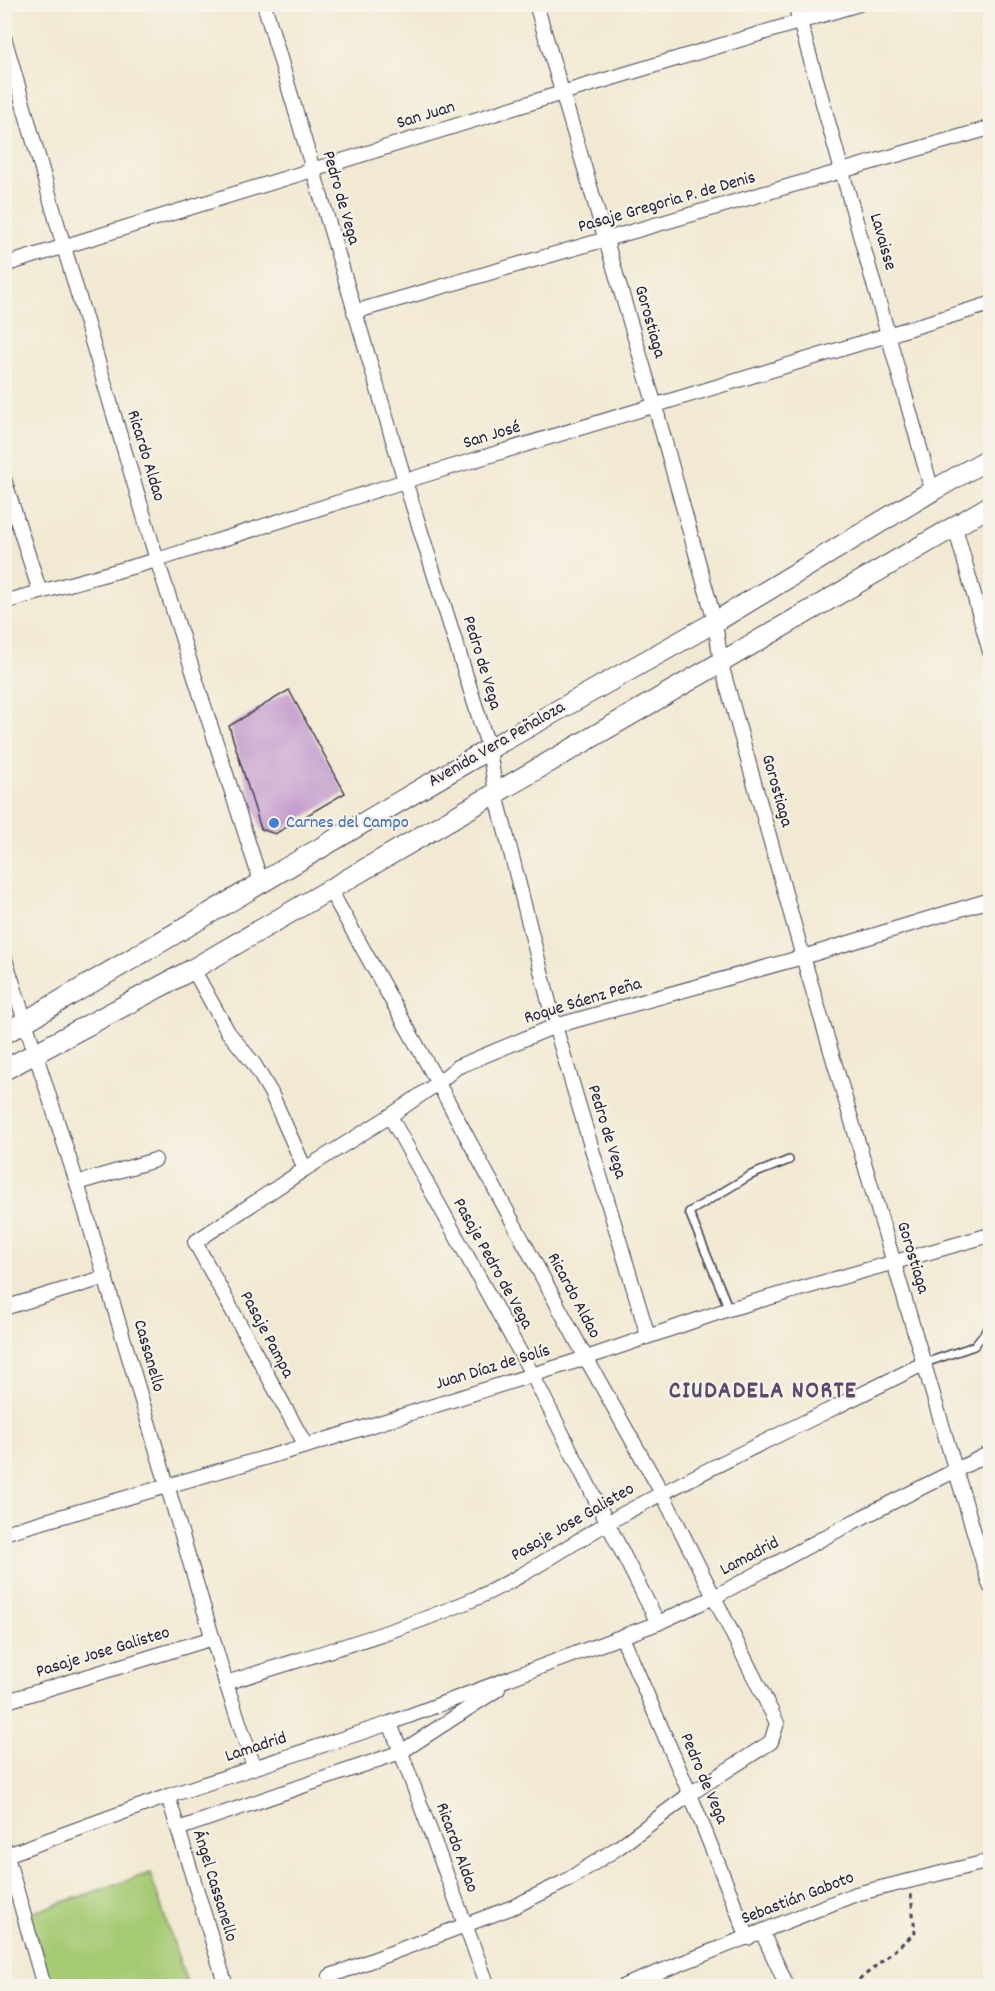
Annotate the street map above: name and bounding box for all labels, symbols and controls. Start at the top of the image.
street label: San Juan [394,95,458,137]
street label: Pedro de Vega [315,148,366,248]
street label: Pasaje Gregoria P. de Denis [575,166,759,240]
street label: Lavaisse [862,211,902,273]
street label: Gorostiaga [627,283,671,362]
street label: Ricardo Aldao [119,407,171,505]
street label: San José [460,415,524,457]
street label: Pedro de Vega [455,613,507,713]
street label: Avenida Vera Peñaloza [424,695,570,794]
street label: Gorostiaga [754,752,798,831]
place label: Carnes del Campo [286,811,409,836]
marker: Carnes del Campo [267,816,281,830]
street label: Roque Sáenz Peña [521,972,645,1032]
street label: Pedro de Vega [580,1082,632,1182]
street label: Pasaje Pedro de Vega [446,1194,539,1334]
street label: Gorostiaga [889,1219,935,1298]
street label: Ricardo Aldao [540,1249,606,1343]
street label: Pasaje Pampa [233,1287,300,1383]
street label: Cassanello [126,1317,170,1395]
street label: Juan Díaz de Solís [433,1339,553,1397]
district label: CIUDADELA NORTE [669,1375,857,1409]
street label: Pasaje Jose Galisteo [507,1477,639,1569]
street label: Lamadrid [716,1531,784,1583]
street label: Pasaje Jose Galisteo [33,1621,173,1685]
street label: Lamadrid [222,1726,290,1770]
street label: Pedro de Vega [673,1730,734,1829]
street label: Ricardo Aldao [428,1800,484,1896]
street label: Ángel Cassanello [185,1827,243,1945]
street label: Sebastián Gaboto [738,1866,858,1932]

